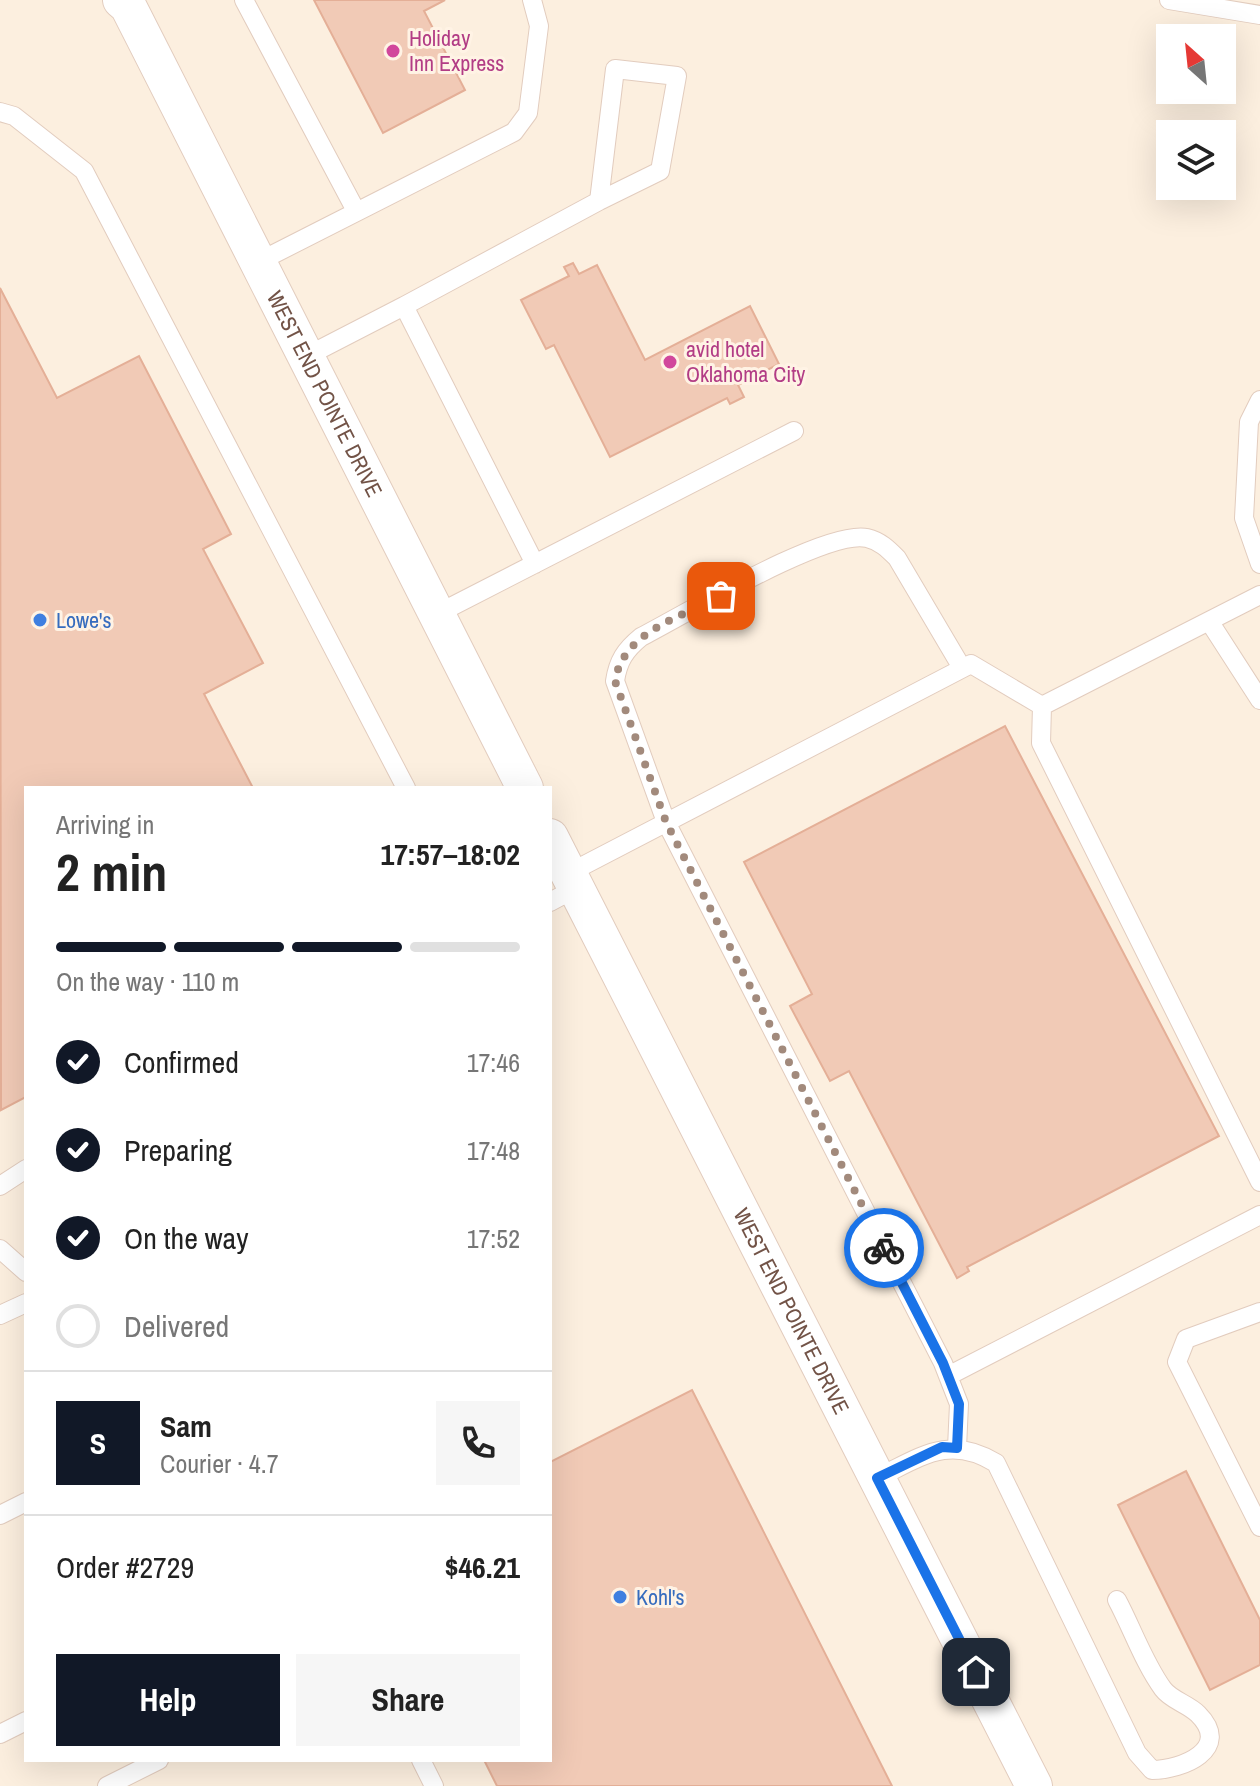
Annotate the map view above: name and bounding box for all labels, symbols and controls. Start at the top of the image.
place label: Holiday Inn Express [409,23,504,78]
north arrow [1156,24,1236,104]
map controls [1156,24,1236,200]
marker: Holiday Inn Express [384,42,402,60]
button: layers [1156,120,1236,200]
street label: WEST END POINTE DRIVE [260,285,390,502]
place label: avid hotel Oklahoma City [686,334,805,389]
marker: avid hotel Oklahoma City [661,353,679,371]
pin [687,562,755,630]
icon: bag [699,574,743,618]
place label: Lowe's [56,605,112,635]
marker: Lowe's [31,611,49,629]
text: Arriving in [56,807,154,842]
text: 17:57–18:02 [381,834,520,874]
text: 2 min [56,837,167,907]
text: On the way · 110 m [56,964,239,999]
icon: check [56,1040,100,1084]
text: Confirmed [124,1042,239,1082]
text: 17:46 [467,1045,520,1080]
icon: check [56,1128,100,1172]
text: Preparing [124,1130,232,1170]
text: 17:48 [467,1133,520,1168]
street label: WEST END POINTE DRIVE [727,1203,857,1419]
courier [844,1208,924,1288]
icon: check [56,1216,100,1260]
text: On the way [124,1218,248,1258]
text: 17:52 [467,1221,520,1256]
icon: bike [862,1226,906,1270]
text: Delivered [124,1306,229,1346]
button: phone [436,1401,520,1485]
text: Sam [160,1406,212,1446]
text: S [90,1423,106,1463]
text: Courier · 4.7 [160,1446,279,1481]
text: Order #2729 [56,1547,194,1587]
text: $46.21 [445,1547,520,1587]
place label: Kohl's [636,1582,685,1612]
marker: Kohl's [611,1588,629,1606]
pin [942,1638,1010,1706]
icon: home [954,1650,998,1694]
button: Help [56,1654,280,1746]
button: Share [296,1654,520,1746]

